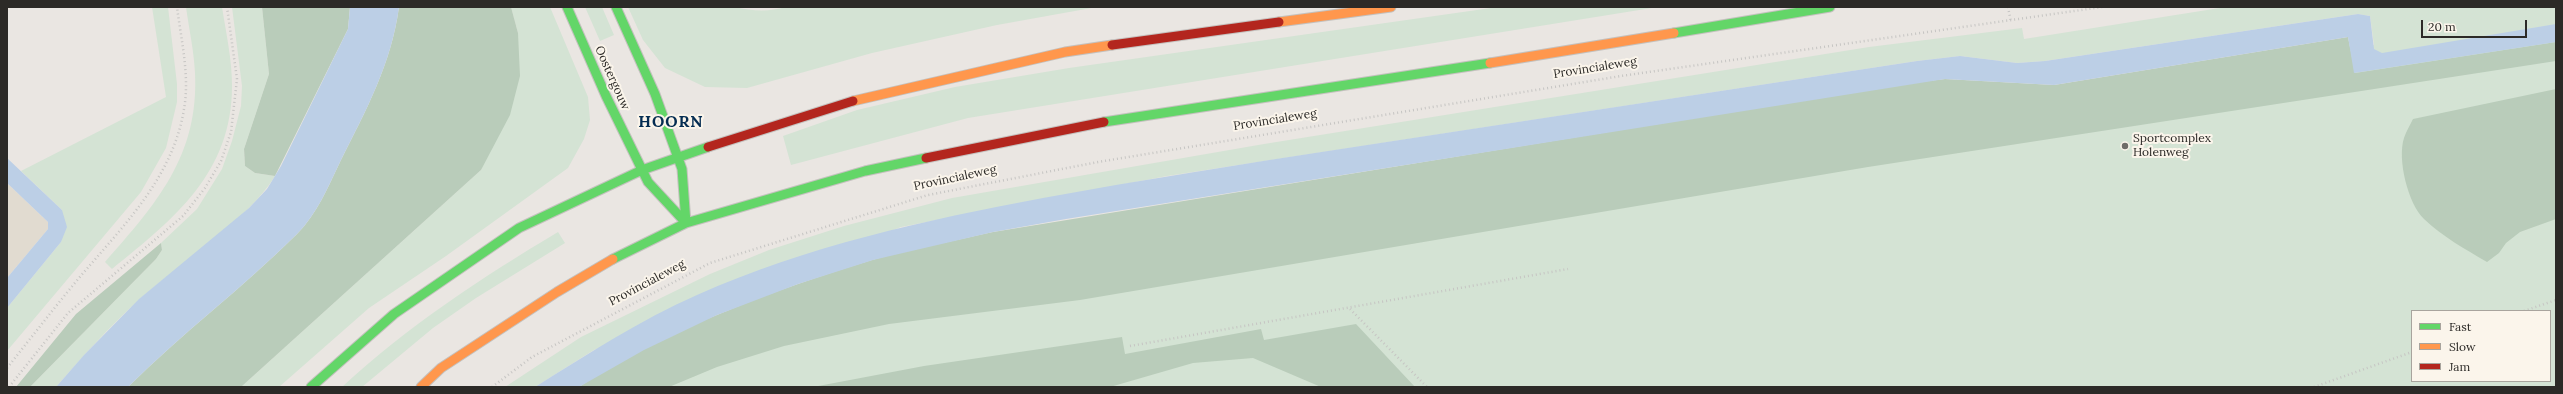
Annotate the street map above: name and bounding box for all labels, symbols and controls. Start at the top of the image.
scale bar [2423,12,2529,38]
text: 20 m [2428,19,2456,34]
street label: Oostergouw [591,44,633,112]
street label: Provincialeweg [1552,54,1638,82]
street label: Provincialeweg [1232,106,1318,134]
district label: HOORN [638,112,704,132]
place label: Sportcomplex Holenweg [2133,132,2211,160]
marker: Sportcomplex Holenweg [2120,141,2130,151]
street label: Provincialeweg [912,162,998,194]
street label: Provincialeweg [606,257,688,309]
legend [2411,310,2551,382]
text: Fast [2449,319,2472,334]
text: Slow [2449,339,2476,354]
text: Jam [2449,359,2470,374]

